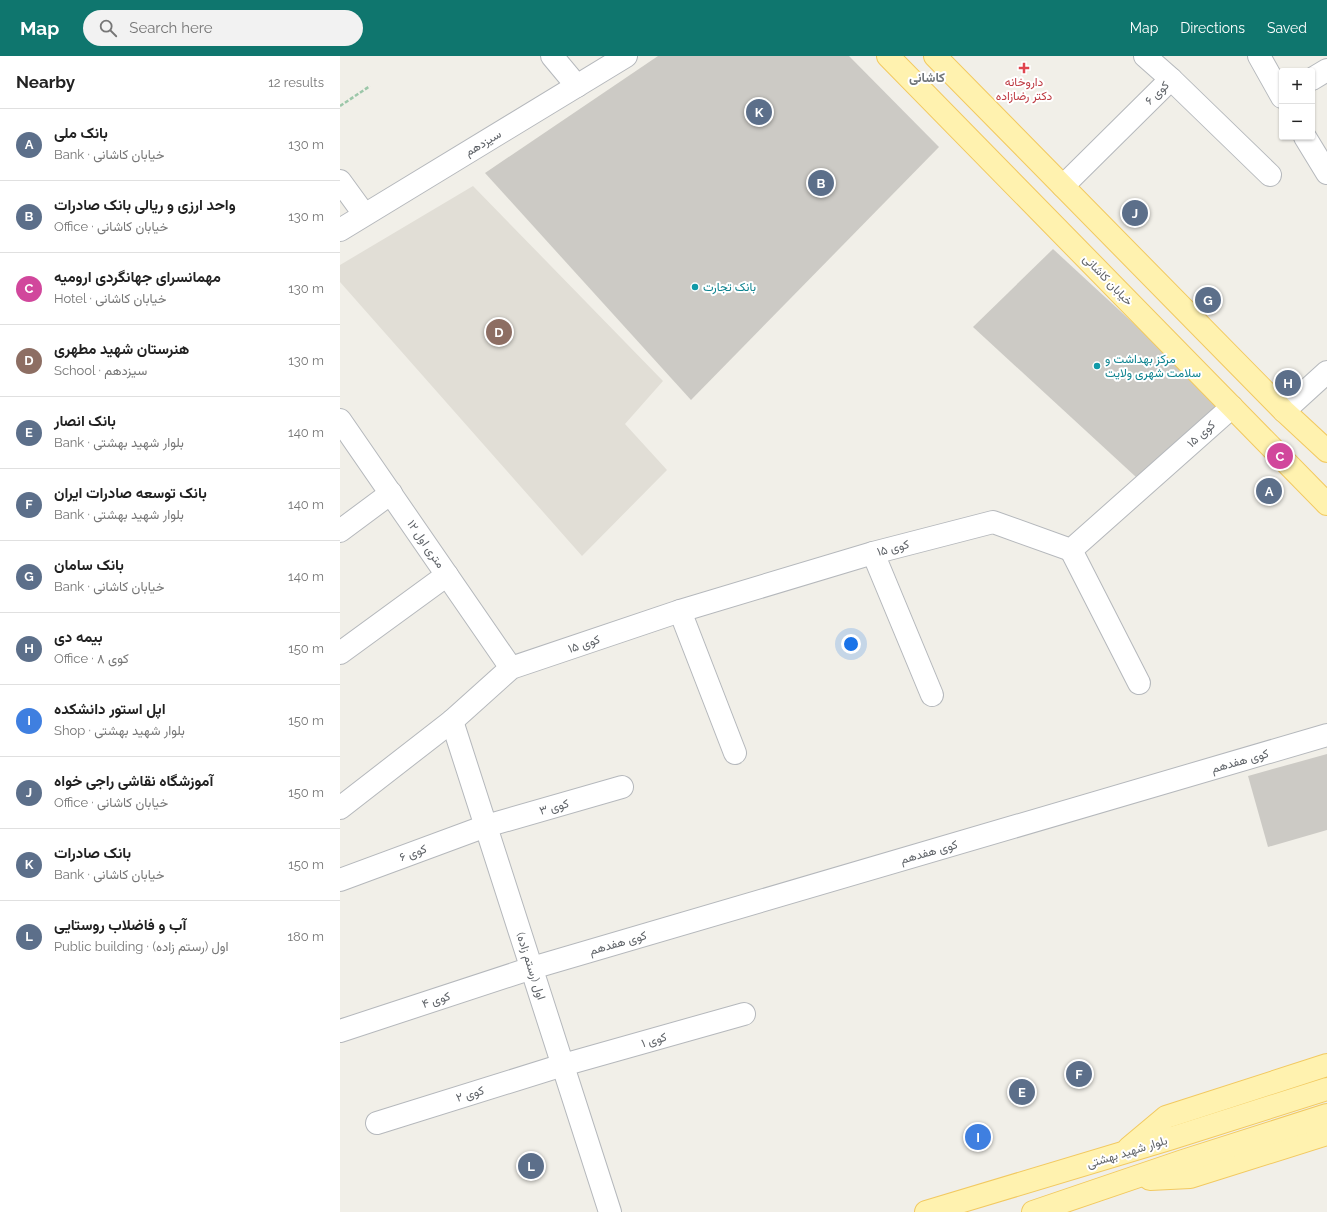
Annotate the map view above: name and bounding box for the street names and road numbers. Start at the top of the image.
street label: کوی ۶ [1142,78,1173,108]
street label: سیزدهم [462,127,504,160]
street label: خیابان کاشانی [1079,252,1136,309]
street label: کوی ۱۵ [1184,418,1219,451]
street label: ۱۲ متری اول [404,517,448,571]
street label: کوی ۱۵ [875,537,911,560]
street label: کوی ۱۵ [566,632,602,657]
street label: کوی هفدهم [1210,746,1270,777]
street label: کوی ۳ [538,796,571,819]
street label: کوی هفدهم [899,837,959,868]
street label: کوی ۶ [397,842,429,865]
street label: کوی هفدهم [588,928,648,959]
street label: اول (رستم زاده) [513,930,549,1002]
street label: کوی ۴ [420,989,452,1012]
street label: کوی ۱ [640,1030,669,1051]
street label: کوی ۲ [454,1083,486,1106]
street label: بلوار شهید بهشتی [1085,1133,1169,1172]

